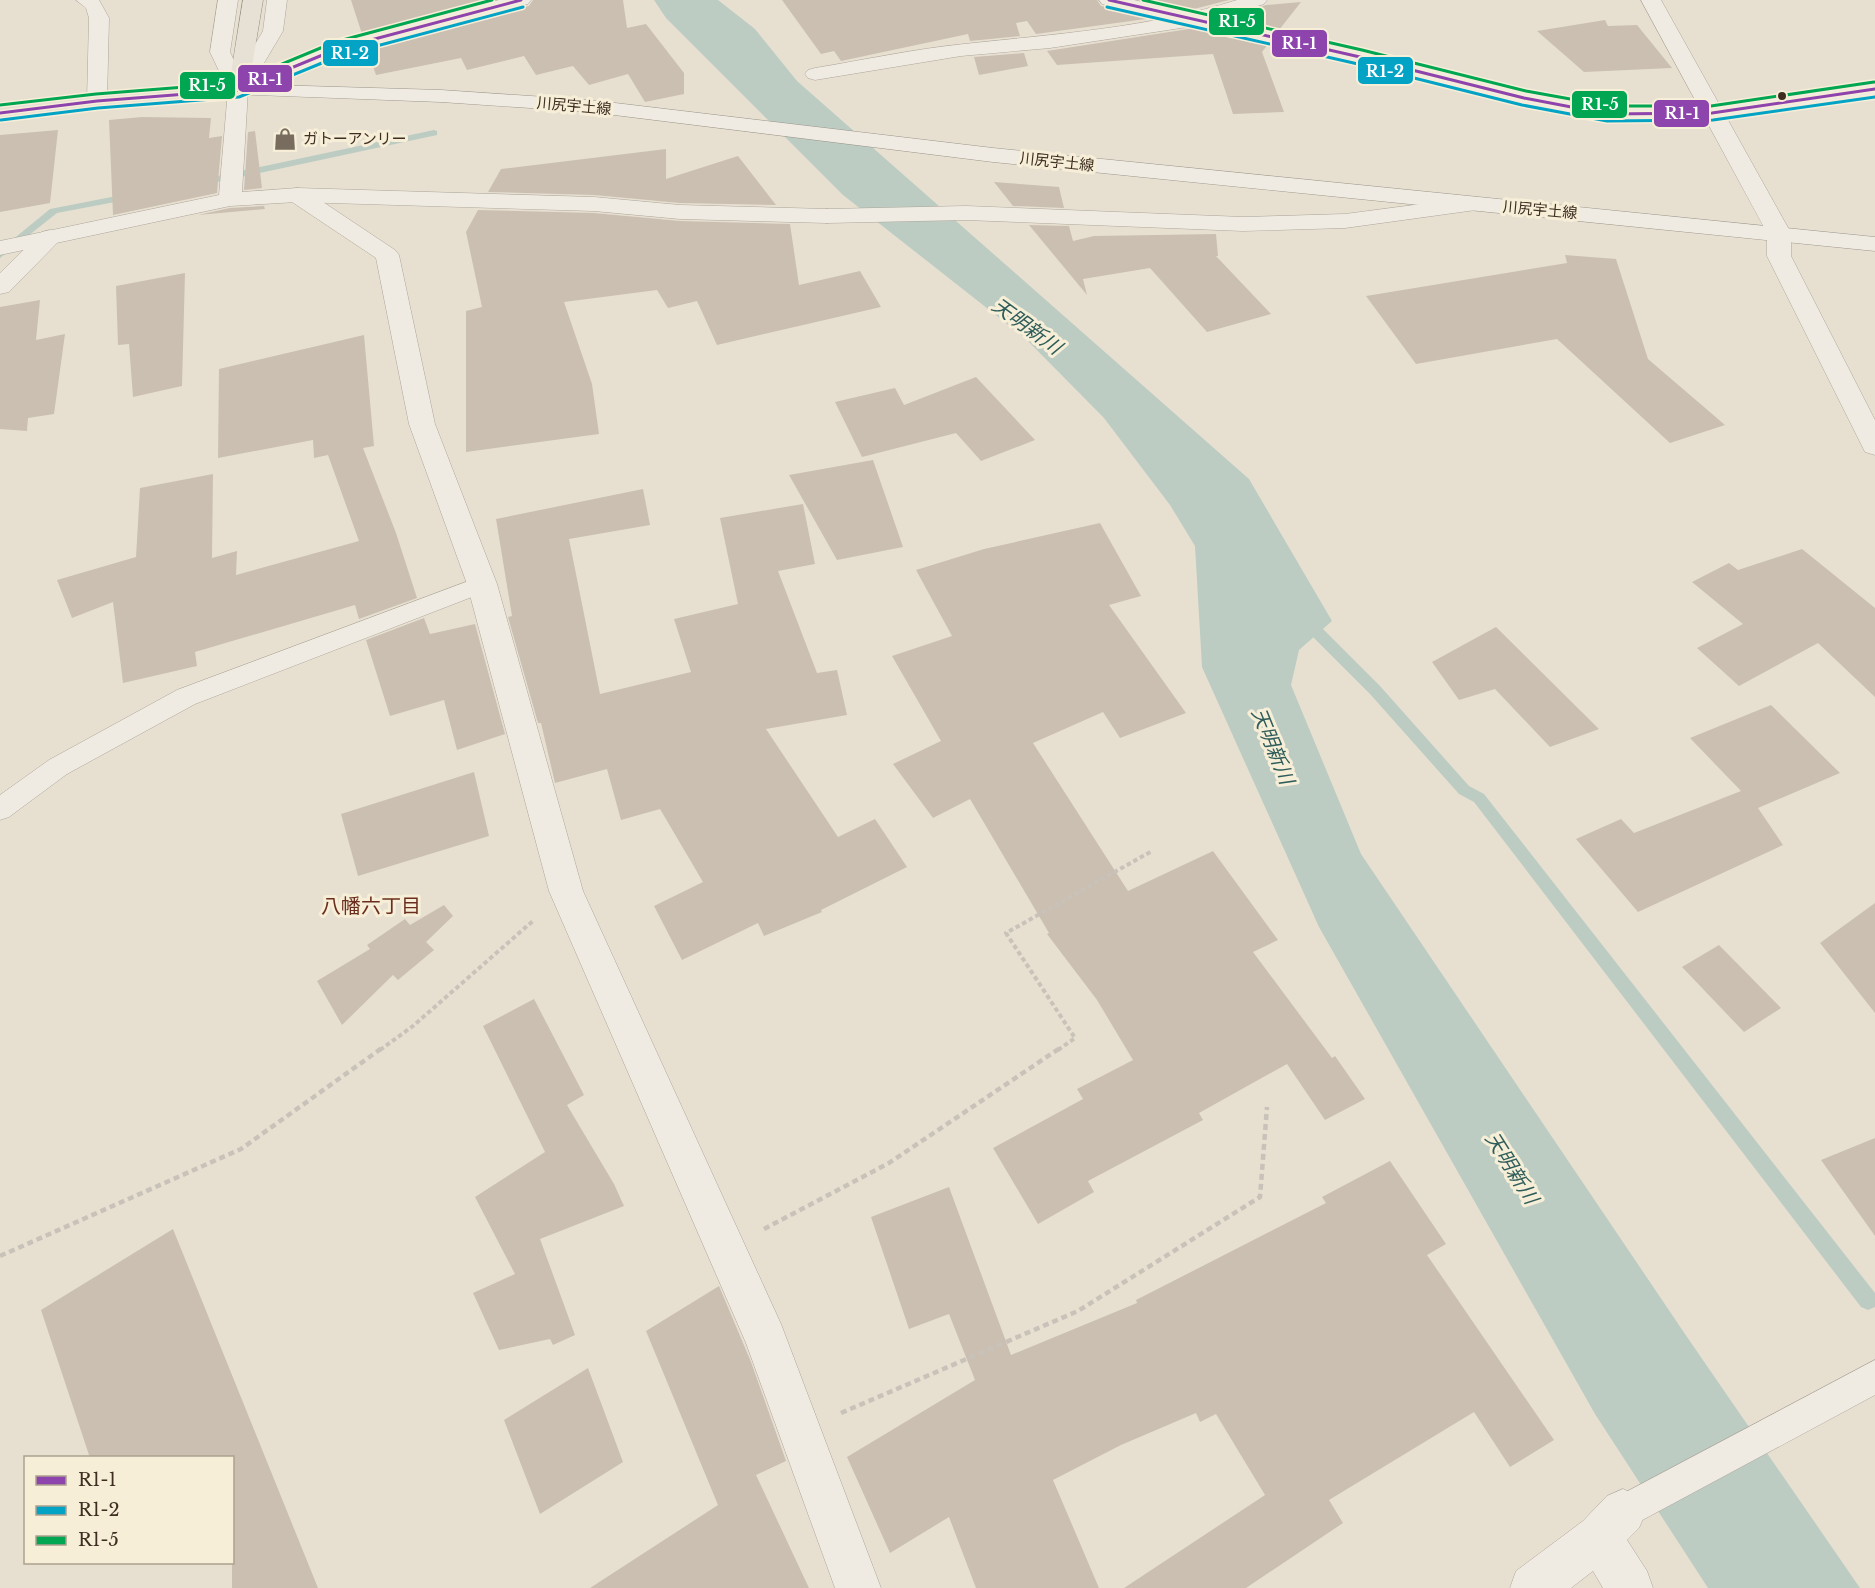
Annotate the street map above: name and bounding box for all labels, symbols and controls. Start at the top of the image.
line badge: R1-5 [1208,7,1265,36]
text: R1-5 [1218,11,1256,31]
line badge: R1-1 [1271,29,1328,58]
text: R1-1 [1282,33,1316,53]
line badge: R1-2 [322,39,379,67]
text: R1-2 [331,43,369,63]
line badge: R1-2 [1357,56,1414,85]
text: R1-2 [1366,61,1404,81]
line badge: R1-1 [237,64,293,93]
text: R1-1 [248,69,282,89]
line badge: R1-5 [179,71,236,100]
text: R1-5 [188,75,226,95]
line badge: R1-5 [1571,90,1628,119]
unlabelled marker [1776,90,1788,102]
street label: 川尻宇土線 [536,93,612,118]
text: R1-5 [1581,94,1619,114]
line badge: R1-1 [1653,99,1710,128]
text: R1-1 [1665,103,1699,123]
shop icon: ガトーアンリー [272,126,298,152]
place label: ガトーアンリー [303,129,407,148]
street label: 川尻宇土線 [1019,148,1095,175]
street label: 川尻宇土線 [1502,197,1578,222]
water label: 天明新川 [988,293,1068,360]
water label: 天明新川 [1247,704,1300,789]
district label: 八幡六丁目 [321,894,421,918]
water label: 天明新川 [1481,1128,1544,1210]
legend [24,1456,234,1564]
text: R1-1 [78,1469,117,1491]
text: R1-2 [78,1499,120,1521]
text: R1-5 [78,1529,119,1551]

